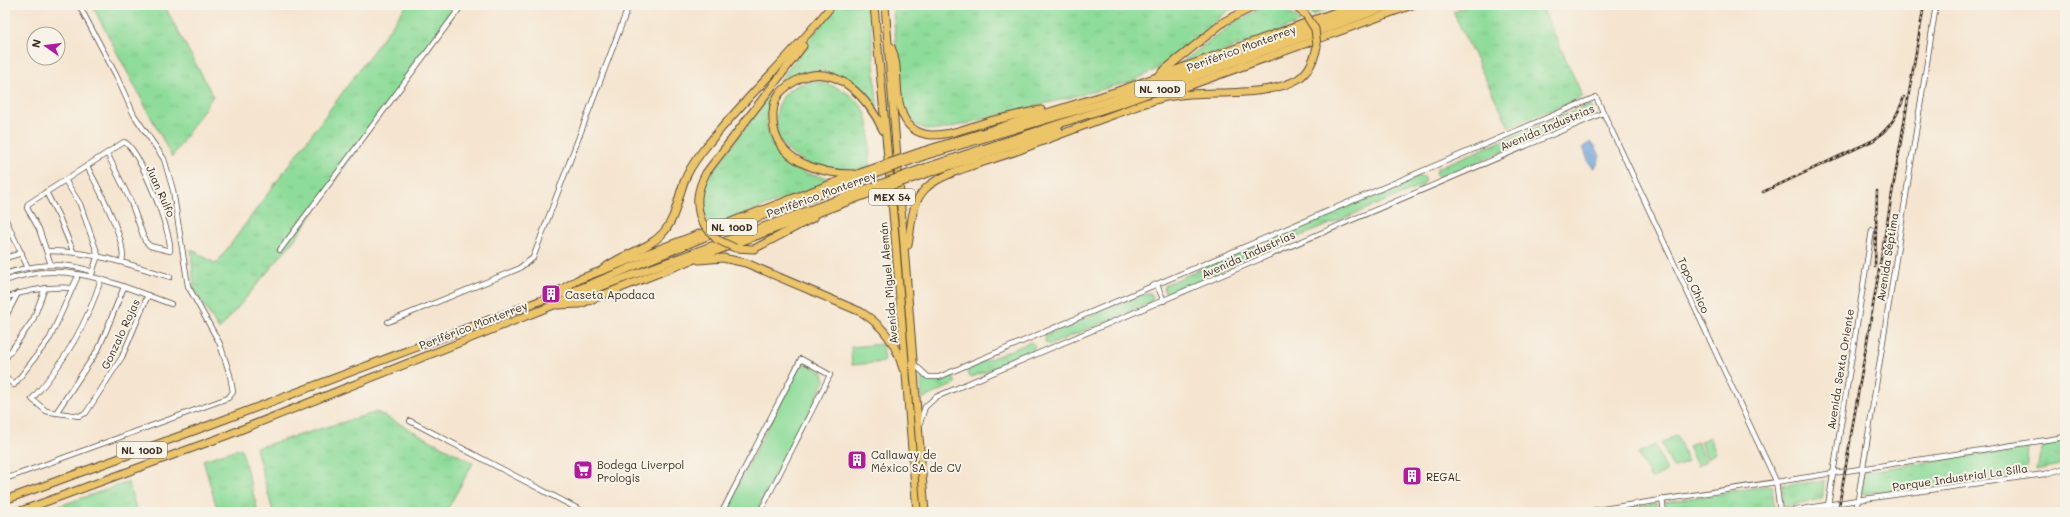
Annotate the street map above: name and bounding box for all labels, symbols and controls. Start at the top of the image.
street label: Periférico Monterrey [1184,21,1298,75]
north arrow [26,26,66,66]
text: N [28,38,44,49]
road number: NL 100D [1135,81,1185,97]
street label: Avenida Industrias [1498,100,1596,154]
street label: Juan Rulfo [143,163,179,220]
street label: Periférico Monterrey [764,167,878,221]
road number: MEX 54 [869,189,915,205]
street label: Avenida Séptima [1873,211,1901,302]
road number: NL 100D [707,219,757,235]
street label: Avenida Miguel Alemán [875,221,901,345]
street label: Avenida Industrias [1199,227,1297,281]
street label: Topo Chico [1675,255,1714,316]
building icon: Caseta Apodaca [540,283,562,305]
place label: Caseta Apodaca [565,287,655,302]
street label: Gonzalo Rojas [97,296,143,372]
street label: Periférico Monterrey [417,297,530,353]
street label: Avenida Sexta Oriente [1823,307,1857,430]
road number: NL 100D [117,442,167,458]
place label: Callaway de México SA de CV [871,447,962,475]
building icon: Callaway de México SA de CV [846,449,868,471]
place label: Bodega Liverpol Prologis [597,457,684,485]
supermarket icon: Bodega Liverpol Prologis [572,459,594,481]
street label: Parque Industrial La Silla [1891,460,2029,494]
building icon: REGAL [1401,465,1423,487]
place label: REGAL [1426,469,1461,484]

